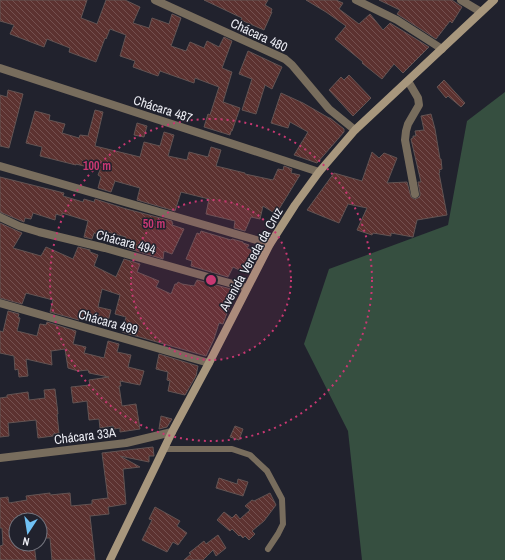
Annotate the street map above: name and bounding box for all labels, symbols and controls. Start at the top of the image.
street label: Chácara 480 [228,14,290,56]
street label: Chácara 487 [131,91,195,127]
text: 100 m [83,158,111,174]
street label: Avenida Vereda da Cruz [215,204,287,315]
text: 50 m [143,216,165,232]
street label: Chácara 494 [94,226,158,258]
centre of rings [204,273,218,287]
street label: Chácara 499 [76,305,140,339]
street label: Chácara 33A [53,424,118,448]
north arrow [8,512,48,552]
text: N [21,534,31,549]

